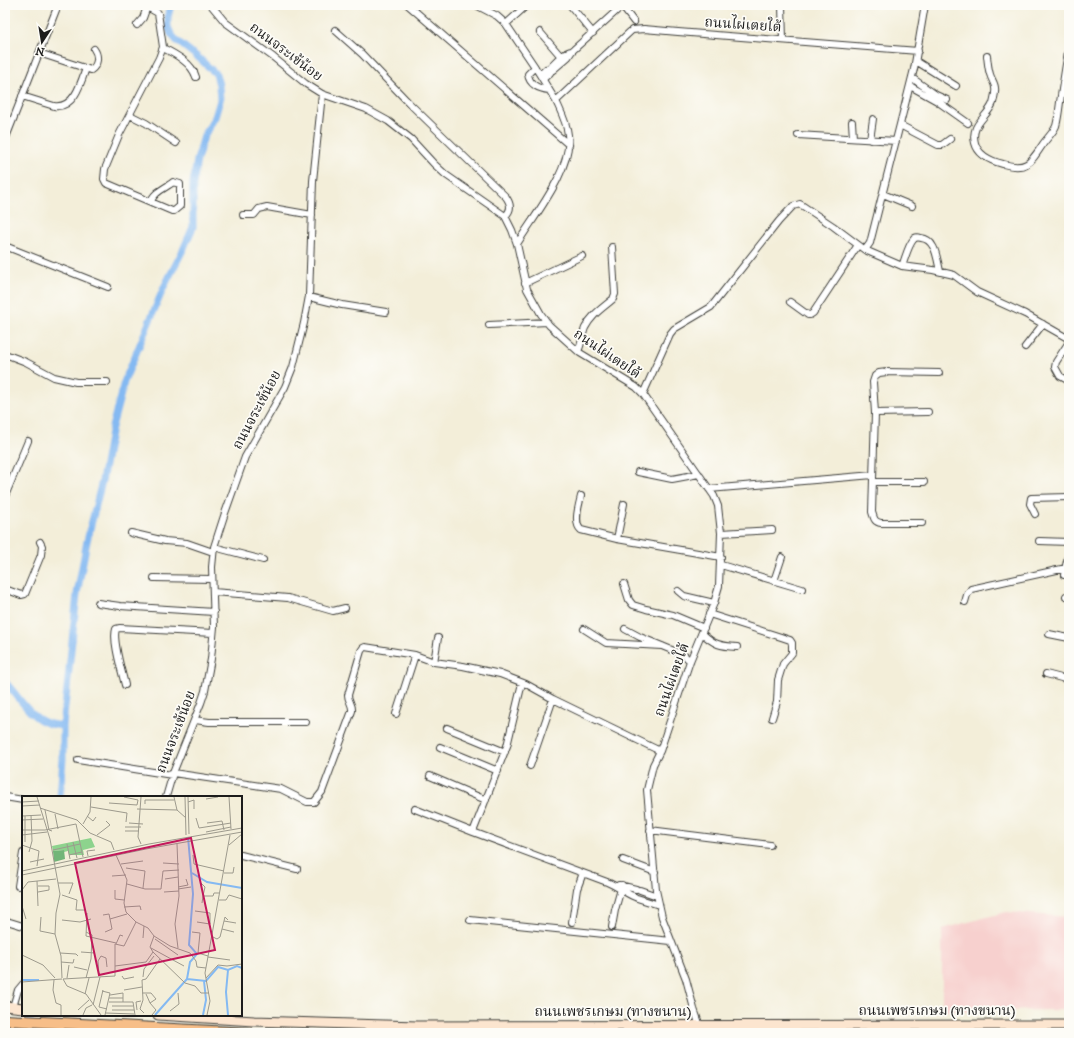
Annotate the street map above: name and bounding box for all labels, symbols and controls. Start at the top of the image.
street label: ถนนไผ่เตยใต้ [704,11,782,37]
street label: ถนนจระเข้น้อย [246,19,326,85]
north arrow [22,22,62,62]
text: N [34,43,46,59]
street label: ถนนไผ่เตยใต้ [570,323,645,383]
street label: ถนนจระเข้น้อย [229,367,285,453]
street label: ถนนไผ่เตยใต้ [648,640,694,719]
street label: ถนนจระเข้น้อย [152,688,200,776]
inset map [22,796,242,1016]
street label: ถนนเพชรเกษม (ทางขนาน) [858,1002,1016,1020]
street label: ถนนเพชรเกษม (ทางขนาน) [534,1003,692,1021]

